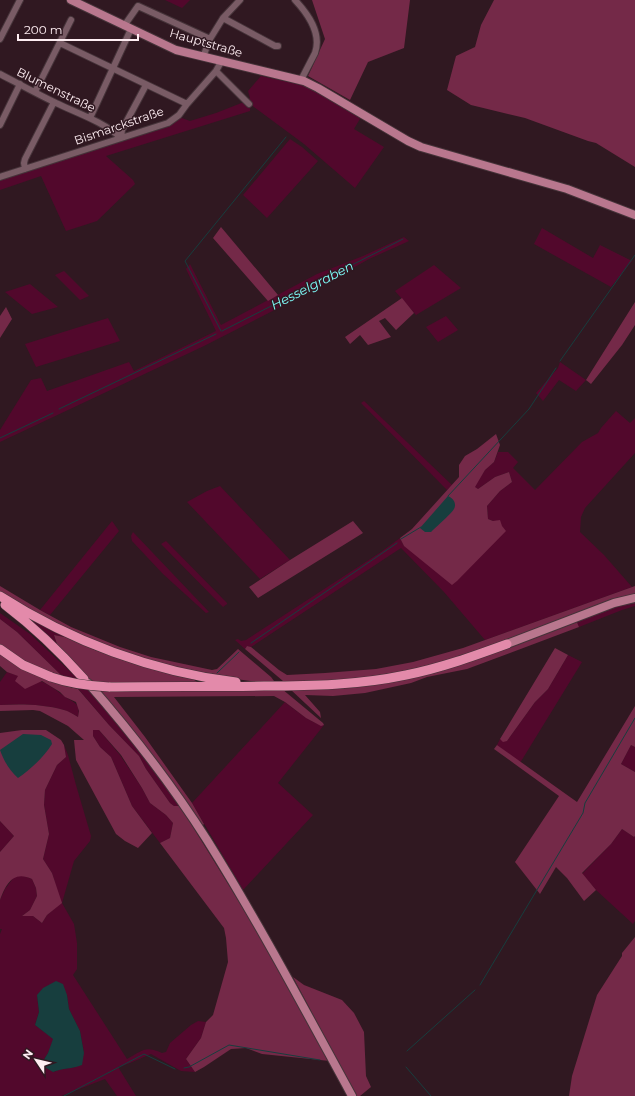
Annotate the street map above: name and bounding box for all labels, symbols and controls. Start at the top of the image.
scale bar [18,16,138,42]
text: 200 m [24,22,63,37]
street label: Hauptstraße [168,25,244,60]
street label: Blumenstraße [14,64,98,115]
street label: Bismarckstraße [72,103,166,148]
water label: Hesselgraben [268,257,356,313]
north arrow [16,1040,56,1080]
text: N [20,1047,36,1062]

